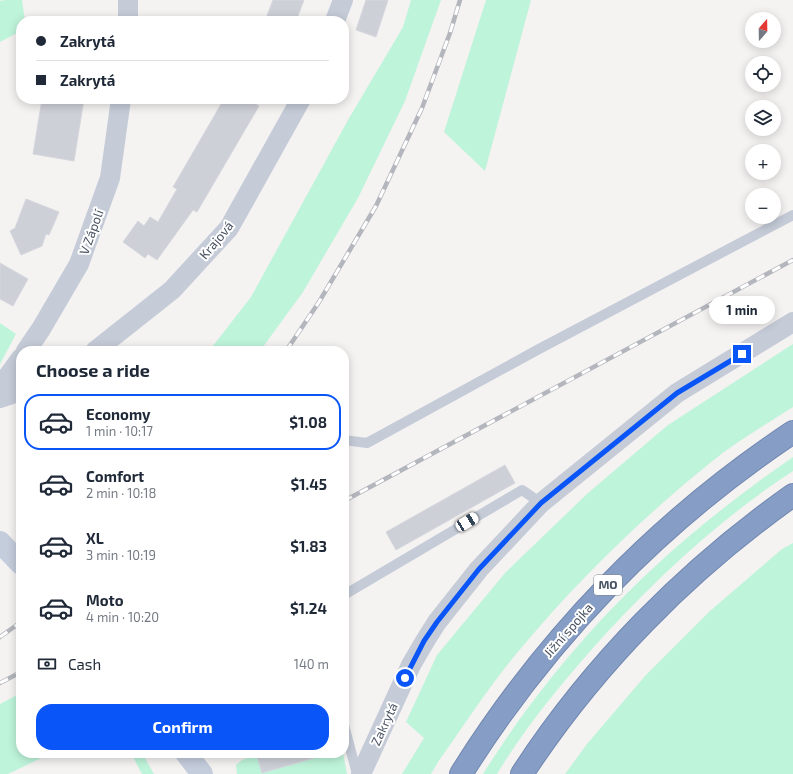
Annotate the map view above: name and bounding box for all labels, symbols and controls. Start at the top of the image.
north arrow [745,12,781,48]
map controls [745,12,781,224]
text: Zakrytá [60,32,115,50]
button: locate [745,56,781,92]
text: Zakrytá [60,71,115,89]
button: layers [745,100,781,136]
button: + [745,144,781,180]
button: − [745,188,781,224]
street label: V Zápolí [75,206,107,257]
street label: Krajová [196,218,236,262]
callout: 1 min [709,296,775,324]
text: 1 min [726,302,758,318]
route end [733,345,751,363]
text: Choose a ride [36,359,150,381]
icon: car [38,404,74,440]
text: Economy [86,405,151,423]
text: $1.08 [289,413,327,431]
text: 1 min · 10:17 [86,423,153,439]
icon: car [38,466,74,502]
text: Comfort [86,467,144,485]
text: $1.45 [290,475,327,493]
text: 2 min · 10:18 [86,485,156,501]
car [454,511,480,533]
icon: car [38,528,74,564]
text: XL [86,529,104,547]
text: $1.83 [290,537,327,555]
text: 3 min · 10:19 [86,547,156,563]
road number: MO [594,575,622,595]
icon: car [38,590,74,626]
text: Moto [86,591,124,609]
text: $1.24 [290,599,327,617]
street label: Jižní spojka [540,600,596,660]
text: 4 min · 10:20 [86,609,159,625]
icon: cash [36,653,58,675]
text: Cash [68,655,101,673]
text: 140 m [294,656,329,672]
route start [396,669,414,687]
street label: Zakrytá [367,700,401,748]
button: Confirm [36,704,329,750]

